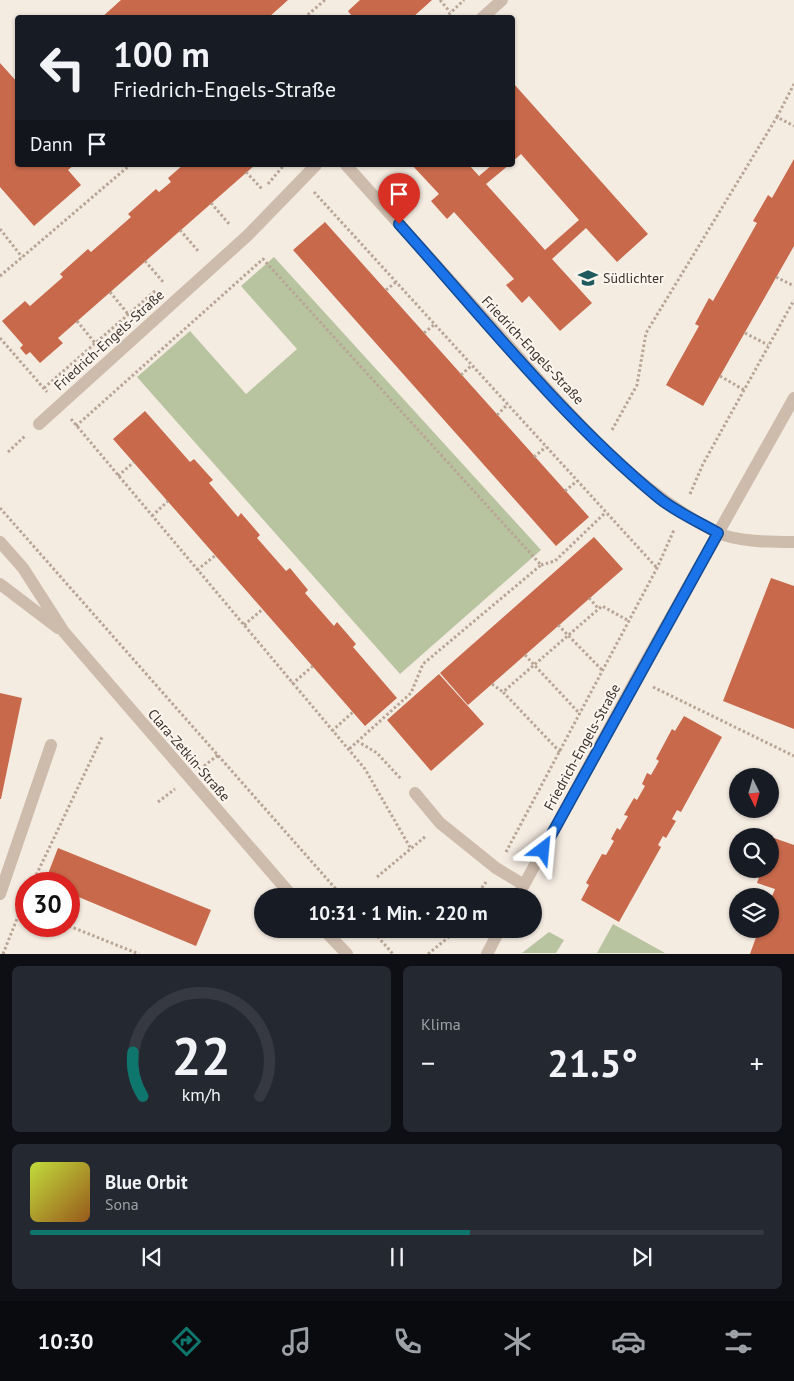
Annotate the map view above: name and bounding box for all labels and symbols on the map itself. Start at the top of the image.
pin [378,173,420,224]
school or university icon: Südlichter [577,267,599,289]
place label: Südlichter [603,269,664,287]
street label: Friedrich-Engels-Straße [50,286,168,394]
street label: Friedrich-Engels-Straße [478,292,588,408]
street label: Friedrich-Engels-Straße [540,681,624,813]
street label: Clara-Zetkin-Straße [144,705,234,805]
north arrow [729,768,779,818]
position arrow [516,823,568,875]
speed limit sign: 30 [15,872,80,937]

